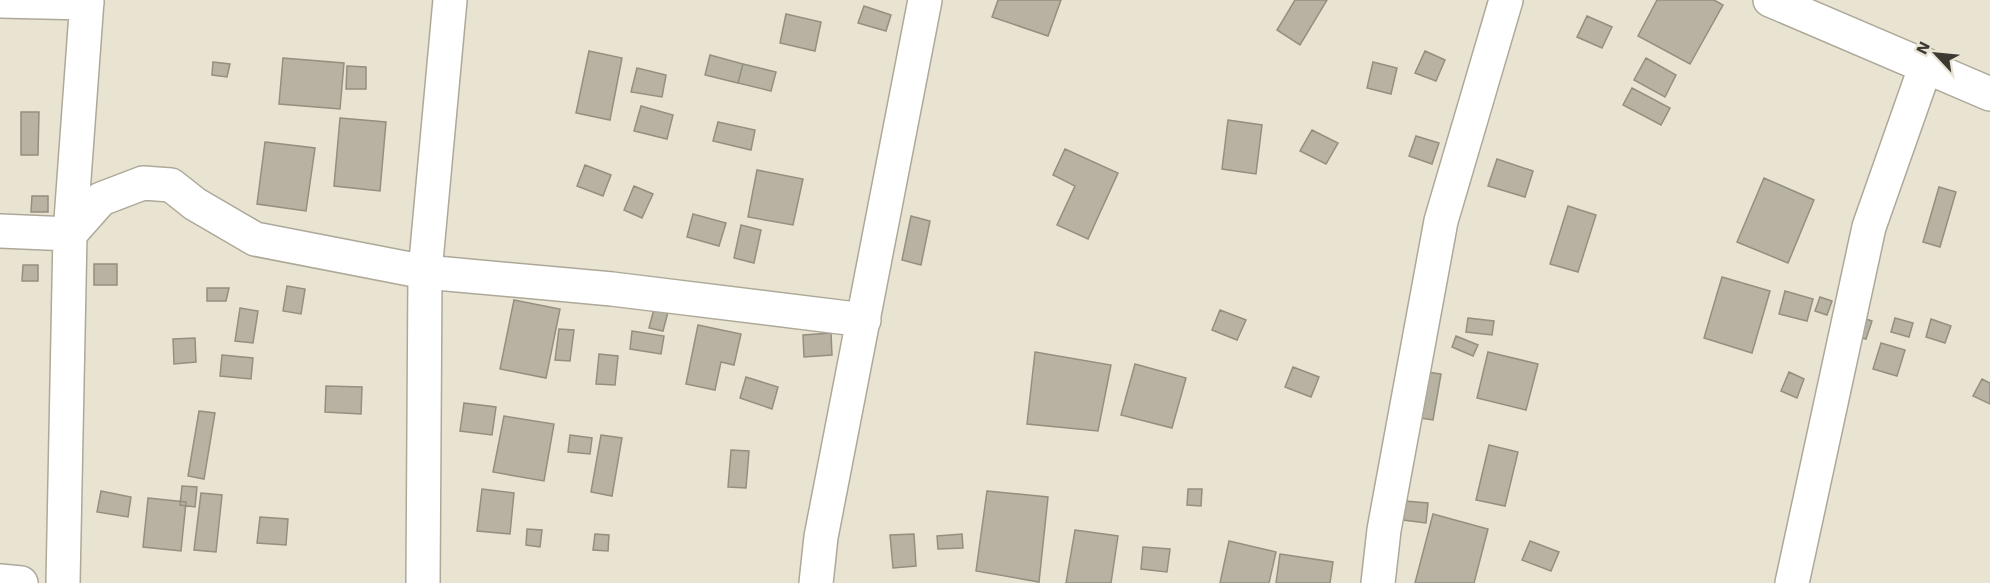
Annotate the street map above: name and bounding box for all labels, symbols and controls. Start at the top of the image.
north arrow [1906,24,1966,84]
text: N [1912,38,1934,57]

